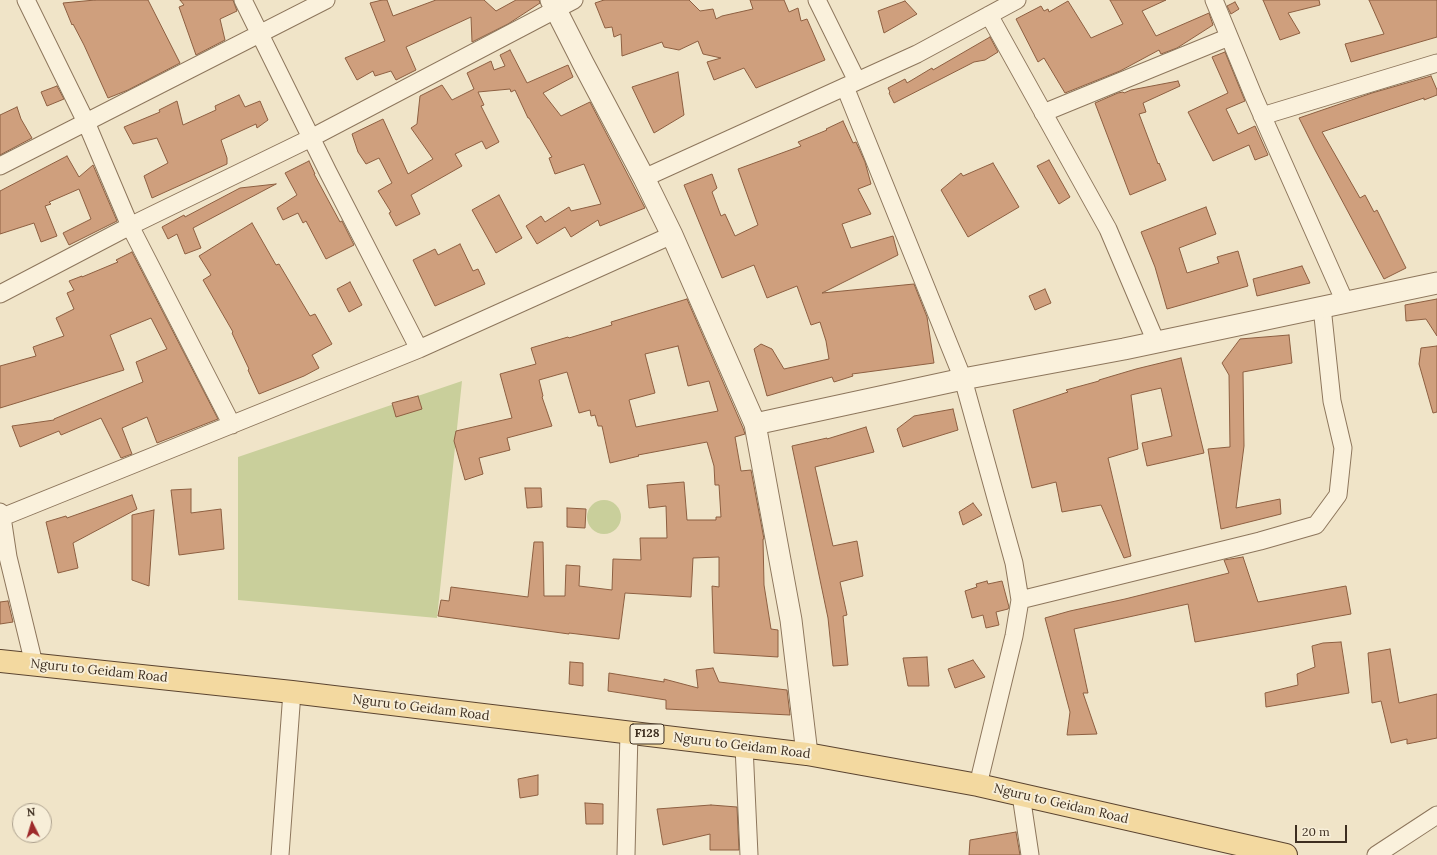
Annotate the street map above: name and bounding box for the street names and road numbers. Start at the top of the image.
street label: Nguru to Geidam Road [30,656,168,686]
street label: Nguru to Geidam Road [352,692,490,724]
road number: F128 [630,724,664,744]
street label: Nguru to Geidam Road [673,730,811,762]
street label: Nguru to Geidam Road [992,781,1130,827]

